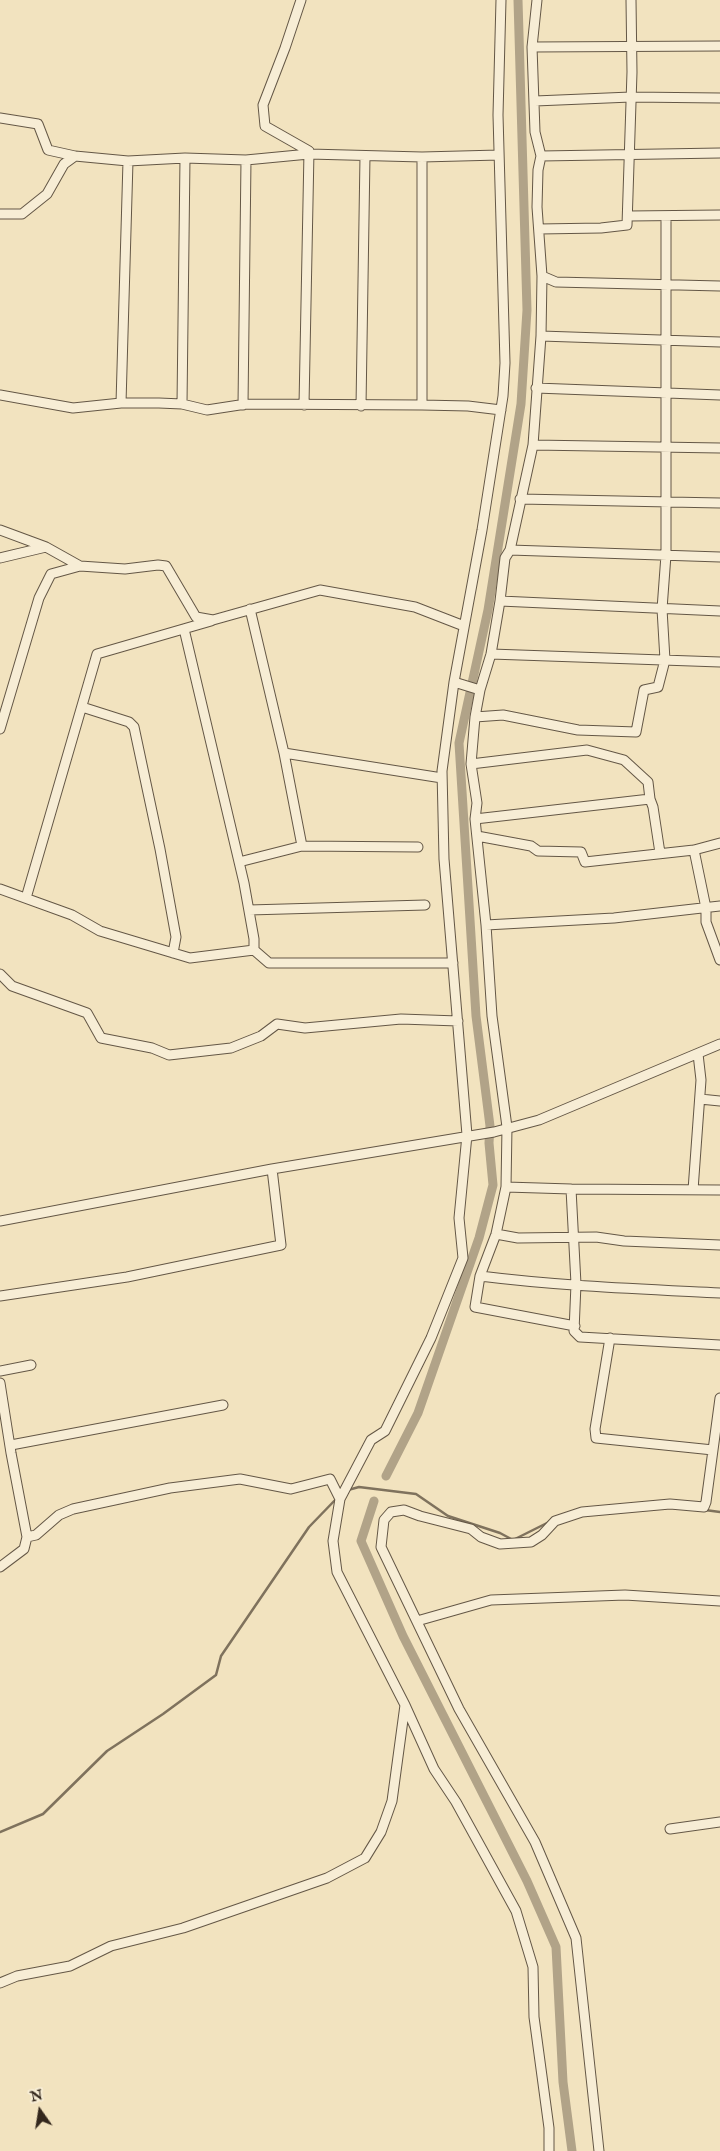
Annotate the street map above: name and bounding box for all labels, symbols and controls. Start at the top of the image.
north arrow [15,2086,65,2136]
text: N [29,2086,45,2107]

